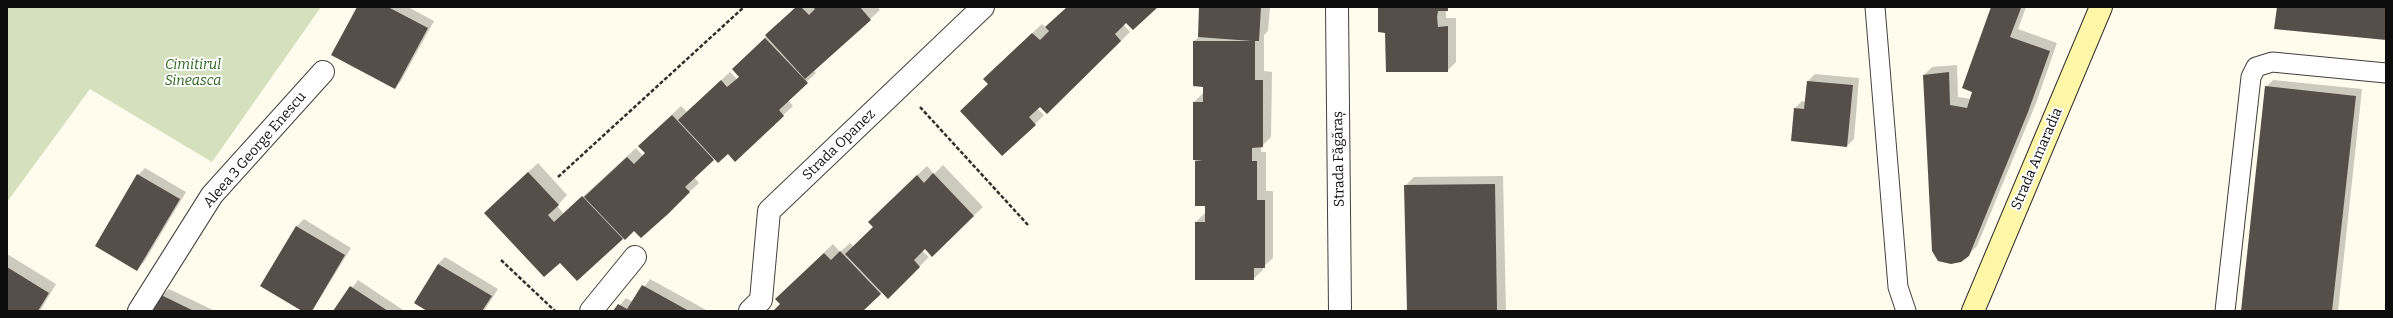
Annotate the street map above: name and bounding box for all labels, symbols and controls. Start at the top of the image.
park label: Cimitirul Sineasca [165,57,221,90]
street label: Aleea 3 George Enescu [200,89,310,211]
street label: Strada Amaradia [2008,105,2066,213]
street label: Strada Opanez [799,106,879,184]
street label: Strada Făgăraș [1330,111,1348,207]

